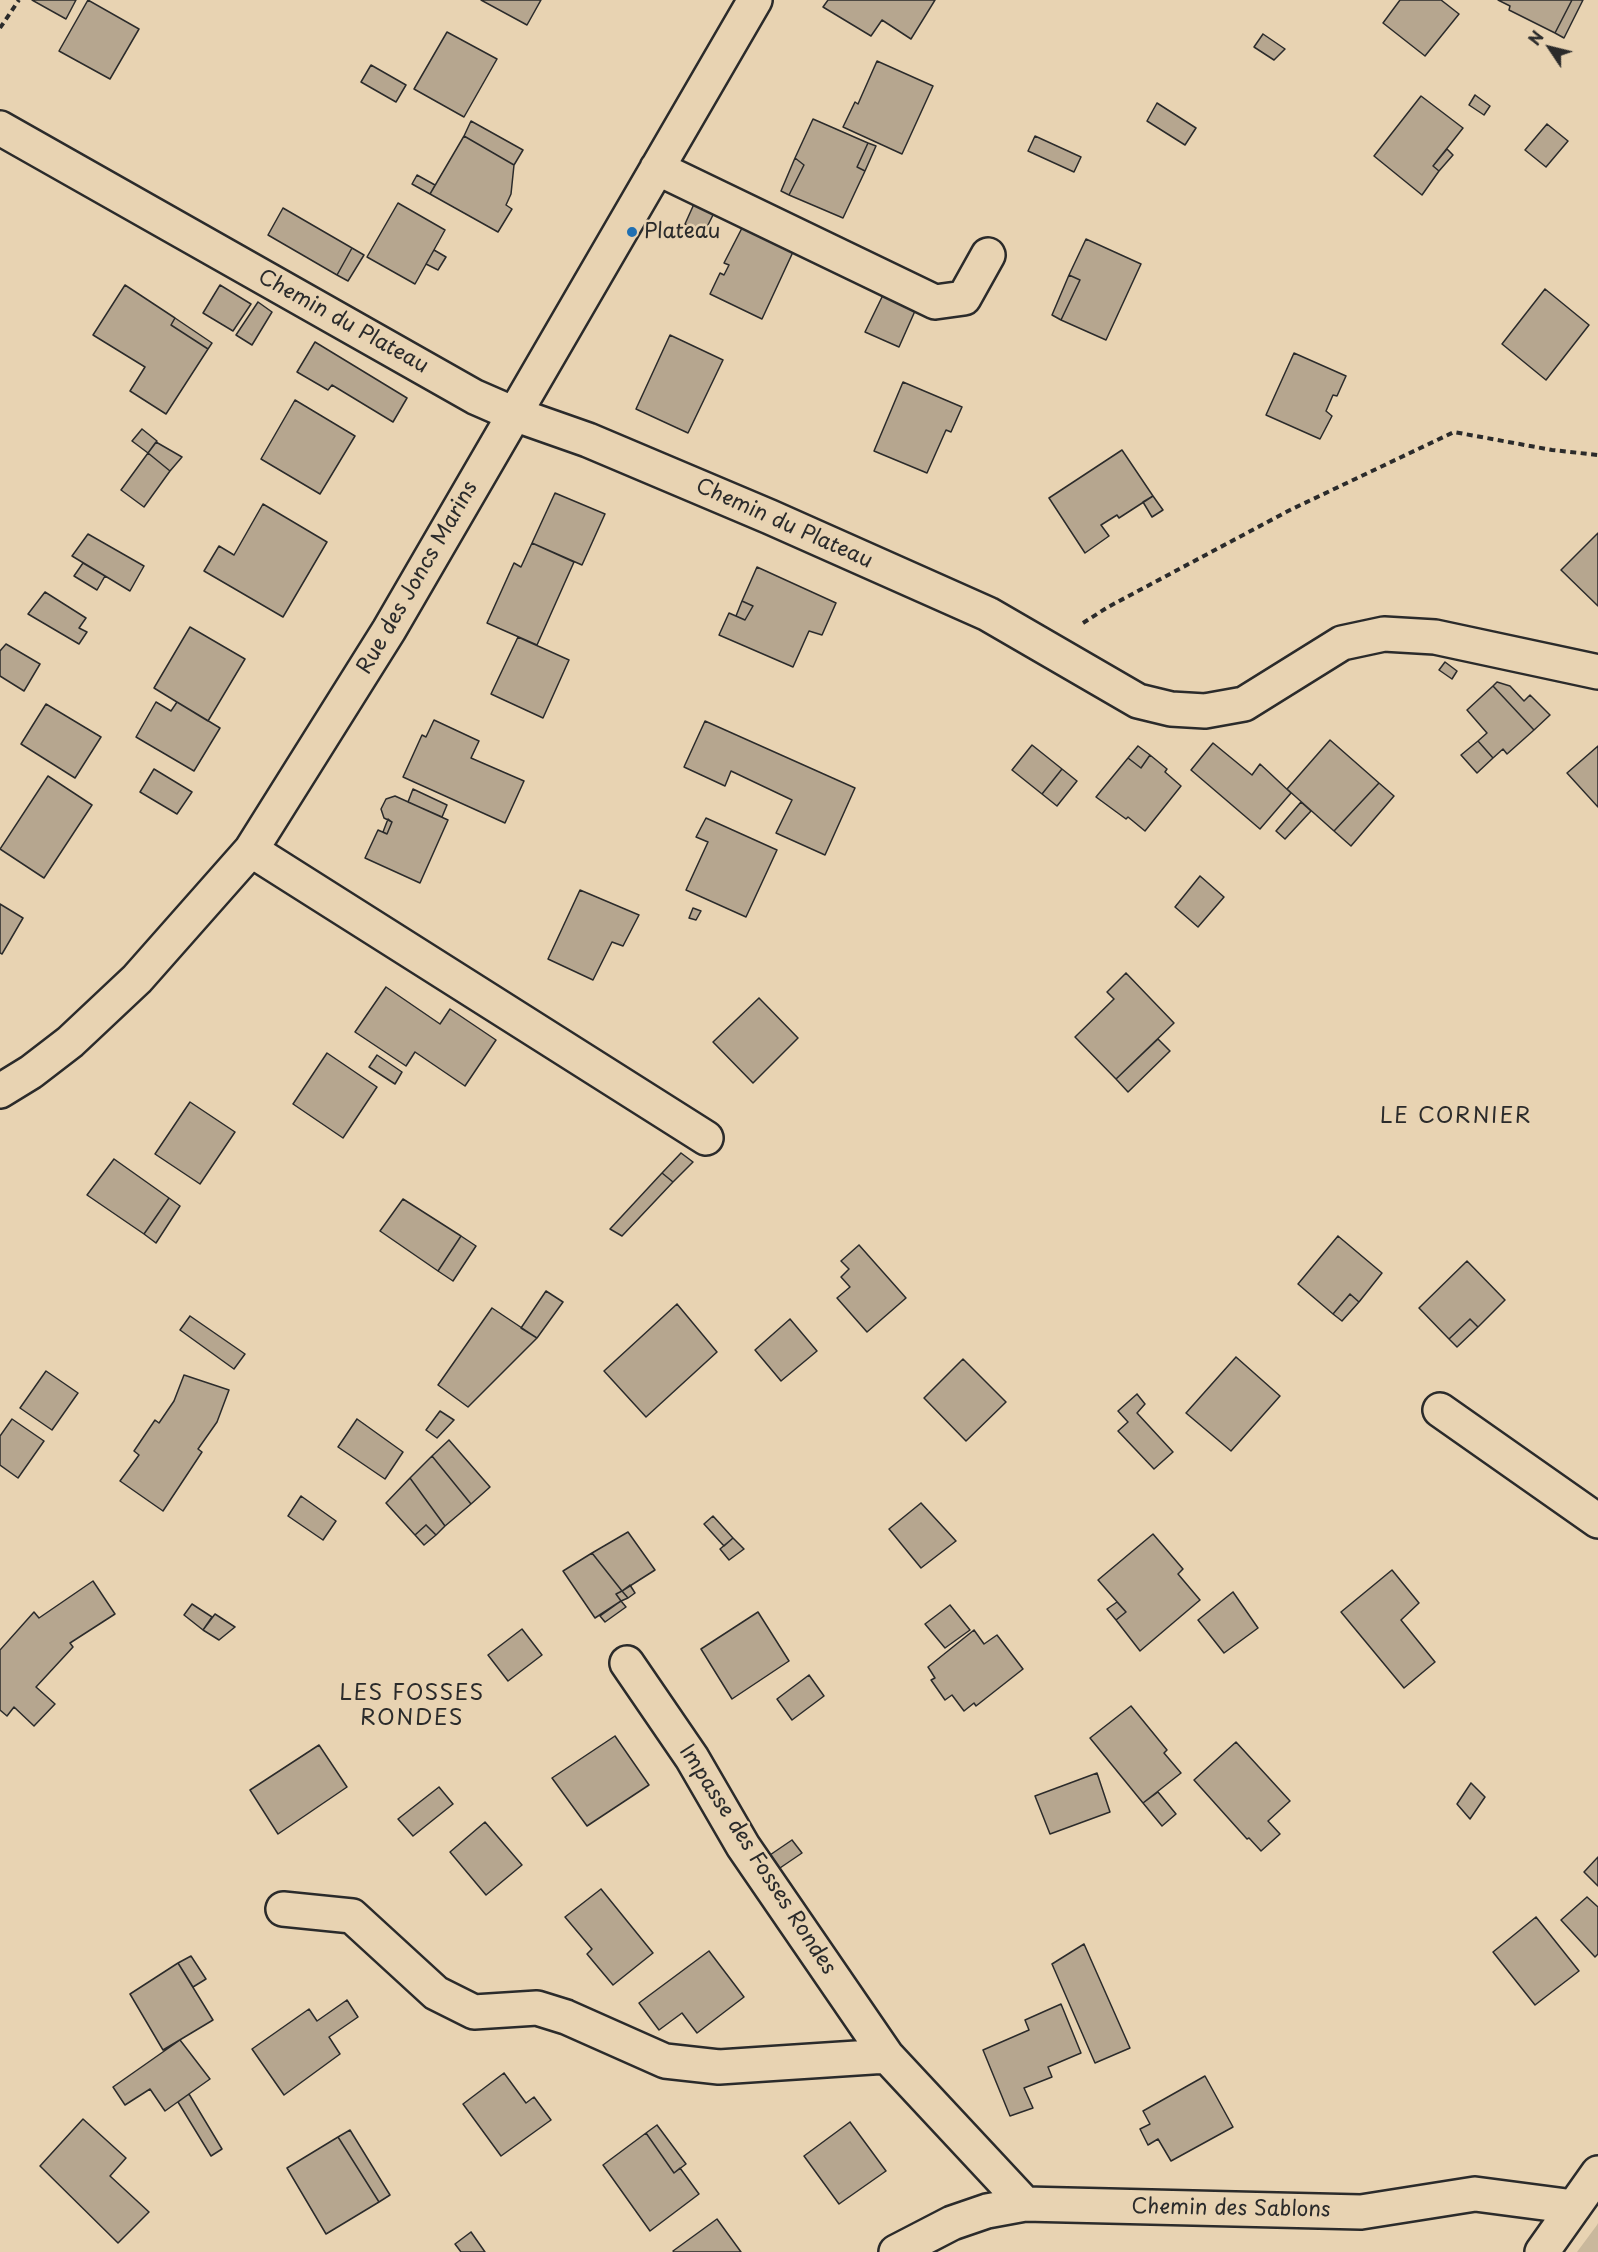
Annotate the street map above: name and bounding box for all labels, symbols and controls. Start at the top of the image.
north arrow [1520,18,1580,78]
text: N [1522,26,1549,50]
place label: Plateau [644,219,720,245]
marker: Plateau [625,225,639,239]
street label: Chemin du Plateau [254,265,432,379]
street label: Chemin du Plateau [692,474,876,574]
street label: Rue des Joncs Marins [352,477,484,679]
district label: LE CORNIER [1381,1104,1531,1130]
district label: LES FOSSES RONDES [339,1681,485,1732]
street label: Impasse des Fosses Rondes [673,1740,841,1980]
street label: Chemin des Sablons [1131,2195,1331,2223]

